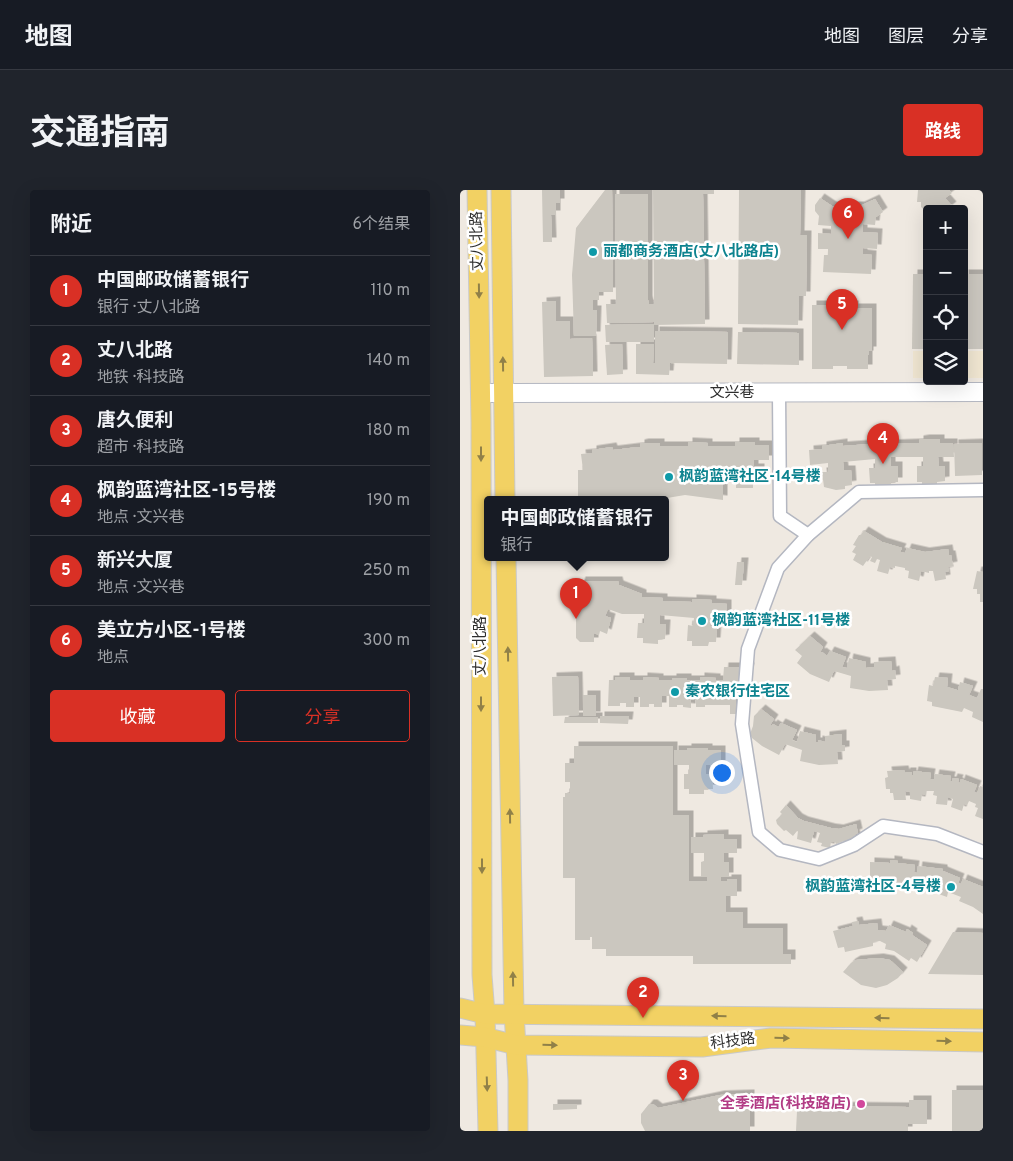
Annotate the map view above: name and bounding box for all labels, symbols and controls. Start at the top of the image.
text: 地图 [25,23,73,53]
text: 地图 [824,26,860,49]
text: 图层 [888,26,924,49]
text: 分享 [952,26,988,49]
button: 路线 [903,104,983,156]
text: 交通指南 [30,113,170,157]
pin: 6 [832,198,864,239]
map controls [923,205,968,385]
button: + [923,205,968,250]
street label: 丈八北路 [467,211,488,271]
text: 附近 [50,212,92,239]
text: 6个结果 [352,215,410,235]
place label: 丽都商务酒店(丈八北路店) [603,243,779,262]
marker: 丽都商务酒店(丈八北路店) [587,246,599,258]
button: − [923,250,968,295]
text: 中国邮政储蓄银行 [97,269,249,293]
text: 1 [63,281,69,301]
text: 110 m [370,281,410,301]
one-way arrow [476,283,484,299]
pin: 5 [826,289,858,330]
button: locate [923,295,968,340]
text: 银行 · 丈八北路 [97,298,201,318]
text: 丈八北路 [97,339,173,363]
button: layers [923,340,968,385]
text: 2 [61,351,71,371]
text: 140 m [367,351,410,371]
one-way arrow [499,356,507,372]
text: 地铁 · 科技路 [97,368,185,388]
street label: 文兴巷 [709,384,755,403]
text: 唐久便利 [97,409,173,433]
text: 3 [61,421,71,441]
text: 180 m [367,421,410,441]
pin: 4 [867,423,899,464]
text: 超市 · 科技路 [97,438,185,458]
one-way arrow [477,446,485,462]
place label: 枫韵蓝湾社区-14号楼 [679,467,821,487]
marker: 枫韵蓝湾社区-14号楼 [663,471,675,483]
text: 枫韵蓝湾社区-15号楼 [97,479,276,503]
text: 4 [61,491,71,511]
text: 190 m [367,491,410,511]
popup [484,496,669,561]
text: 中国邮政储蓄银行 [500,507,653,531]
text: 地点 · 文兴巷 [97,508,185,528]
text: 银行 [500,536,533,556]
text: 新兴大厦 [97,549,173,573]
text: 5 [61,561,71,581]
text: 250 m [363,561,410,581]
text: 地点 · 文兴巷 [97,578,185,598]
pin: 1 [560,578,592,619]
place label: 枫韵蓝湾社区-11号楼 [712,611,850,631]
marker: 枫韵蓝湾社区-11号楼 [696,615,708,627]
street label: 丈八北路 [471,616,491,676]
text: 美立方小区-1号楼 [97,619,245,643]
text: 6 [61,631,71,651]
text: 300 m [363,631,410,651]
one-way arrow [503,645,511,661]
text: 地点 [97,648,129,668]
place label: 秦农银行住宅区 [685,682,790,702]
marker: 秦农银行住宅区 [669,686,681,698]
button: 收藏 [50,690,225,742]
button: 分享 [235,690,410,742]
one-way arrow [477,696,485,712]
your location [709,760,735,786]
one-way arrow [506,808,514,824]
one-way arrow [478,858,486,874]
place label: 枫韵蓝湾社区-4号楼 [805,877,941,897]
marker: 枫韵蓝湾社区-4号楼 [945,881,957,893]
one-way arrow [509,970,517,986]
pin: 2 [627,977,659,1018]
one-way arrow [711,1012,727,1020]
one-way arrow [874,1014,890,1022]
street label: 科技路 [710,1030,756,1054]
one-way arrow [774,1034,790,1042]
one-way arrow [936,1037,952,1045]
one-way arrow [542,1041,558,1049]
pin: 3 [667,1060,699,1101]
one-way arrow [483,1076,491,1092]
place label: 全季酒店(科技路店) [720,1094,851,1114]
marker: 全季酒店(科技路店) [855,1098,867,1110]

